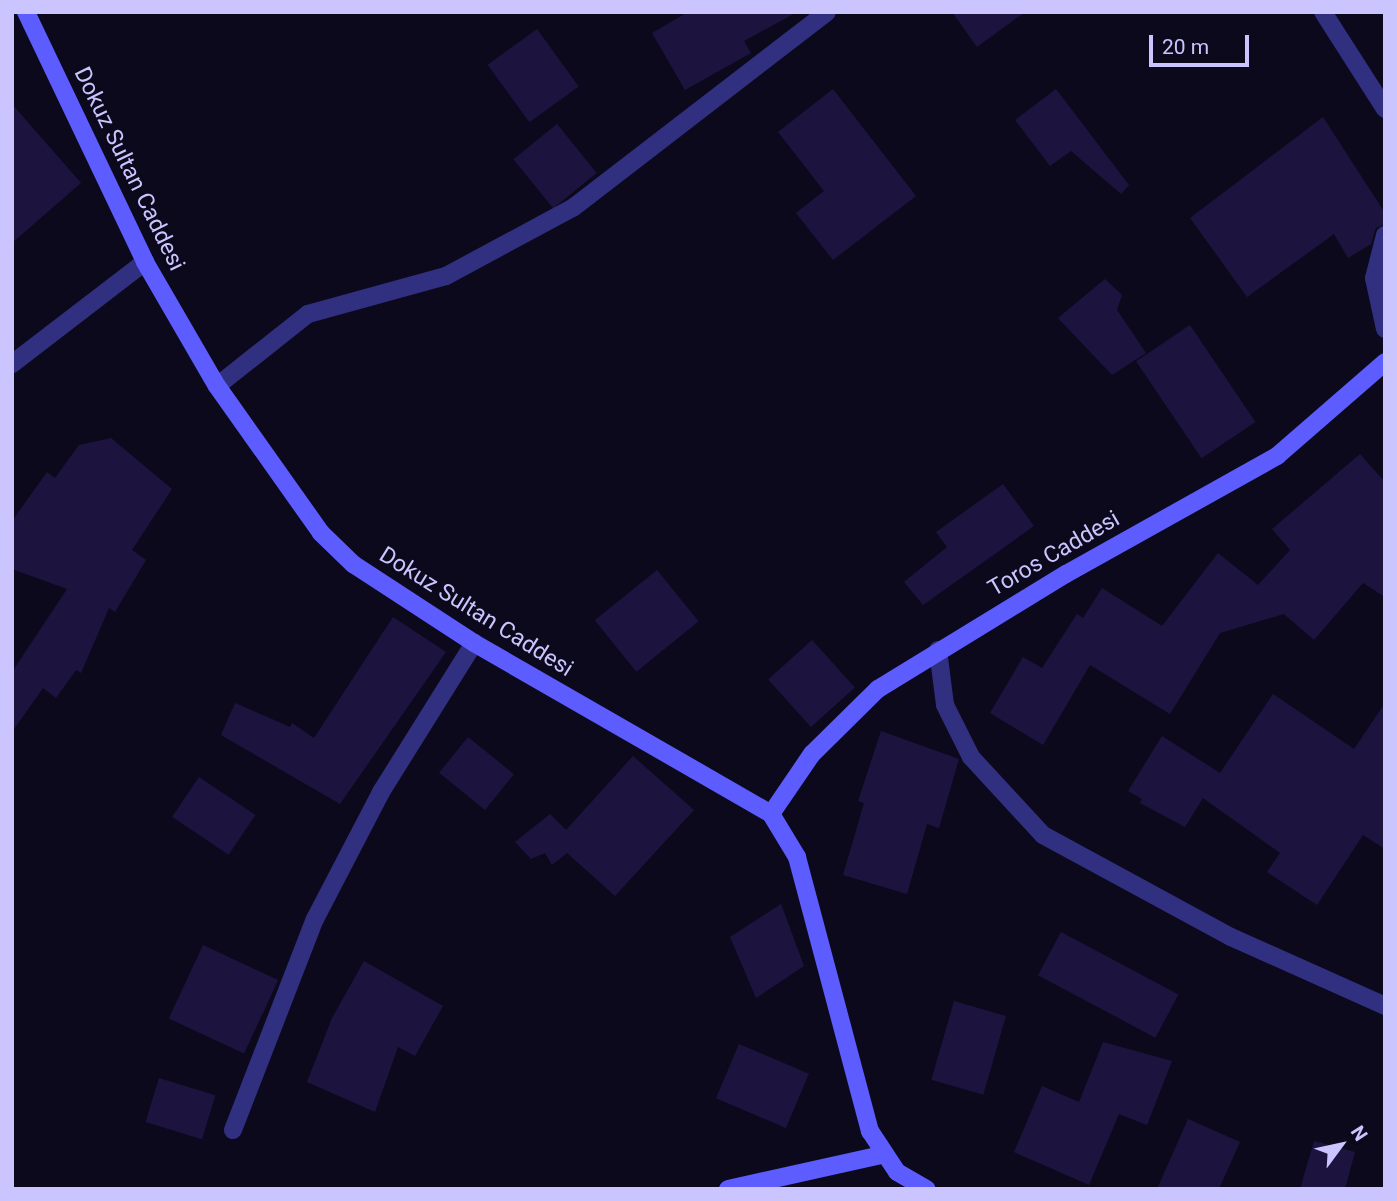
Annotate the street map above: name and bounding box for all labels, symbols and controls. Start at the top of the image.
scale bar [1152,21,1252,65]
text: 20 m [1162,35,1209,59]
street label: Dokuz Sultan Caddesi [68,63,190,275]
street label: Toros Caddesi [983,505,1125,603]
street label: Dokuz Sultan Caddesi [374,541,578,683]
north arrow [1306,1110,1376,1180]
text: N [1346,1121,1372,1145]

